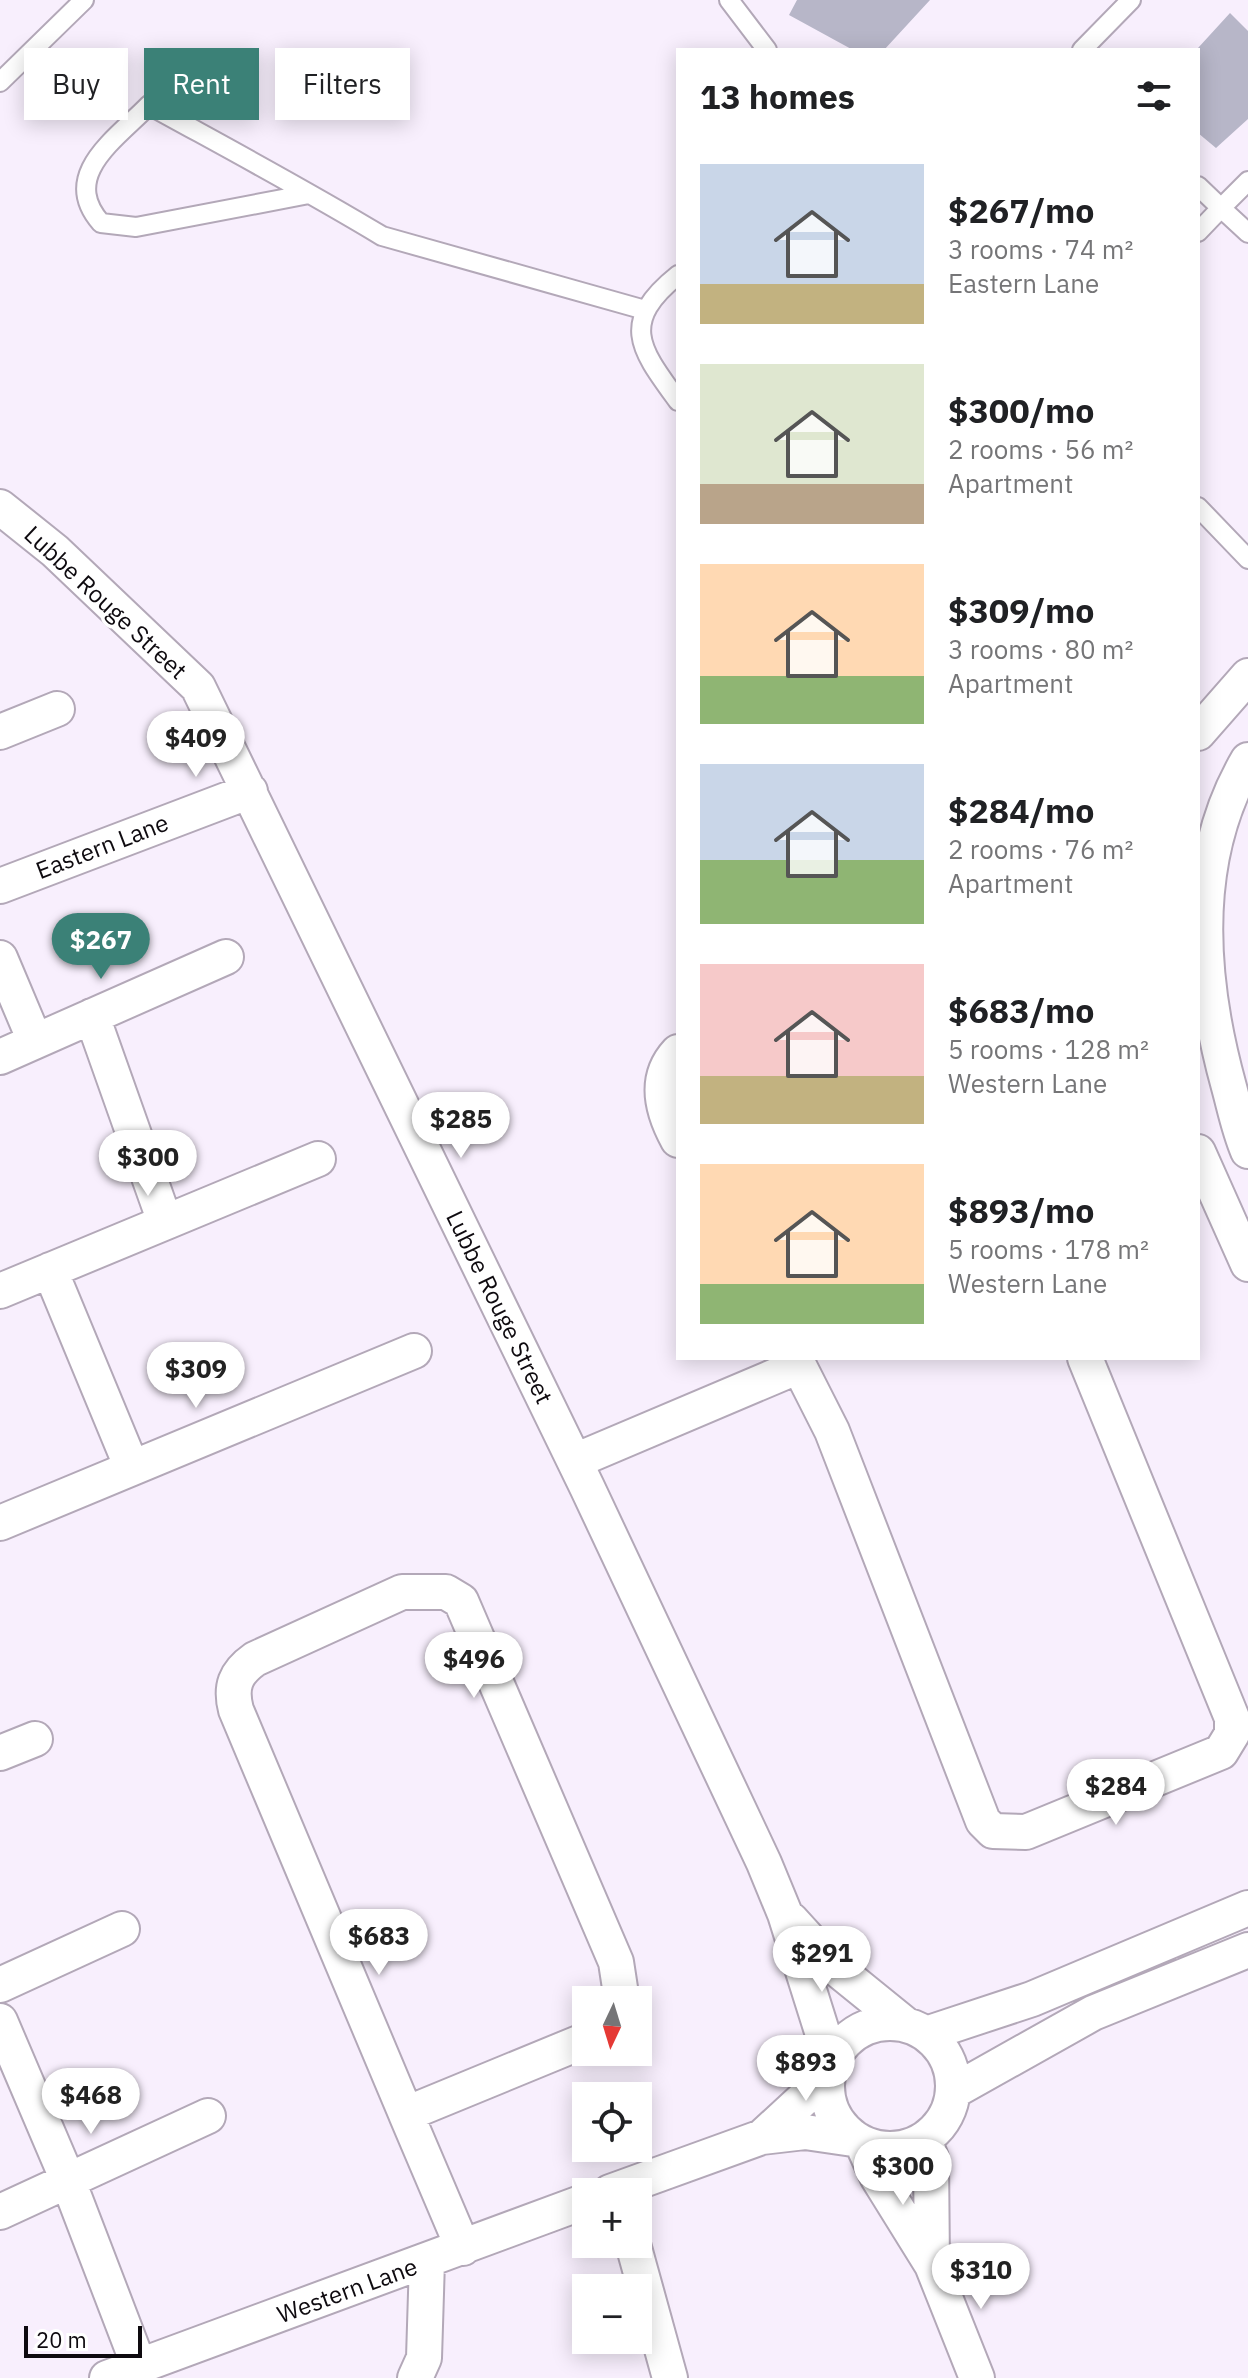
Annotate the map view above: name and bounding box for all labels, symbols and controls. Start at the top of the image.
chip: Buy [24,48,128,120]
chip: Rent [144,48,259,120]
chip: Filters [275,48,410,120]
text: 13 homes [700,74,855,118]
icon: filters [1132,74,1176,118]
text: $267/mo [948,188,1095,232]
icon: home [764,196,860,292]
text: 3 rooms · 74 m² [948,232,1133,266]
text: Eastern Lane [948,266,1099,300]
text: $300/mo [948,388,1095,432]
icon: home [764,396,860,492]
text: 2 rooms · 56 m² [948,432,1133,466]
text: Apartment [948,466,1073,500]
street label: Lubbe Rouge Street [18,518,194,686]
text: $309/mo [948,588,1095,632]
icon: home [764,596,860,692]
text: 3 rooms · 80 m² [948,632,1133,666]
text: Apartment [948,666,1073,700]
pin: $409 [149,711,243,779]
text: $409 [165,720,227,754]
text: $284/mo [948,788,1095,832]
icon: home [764,796,860,892]
street label: Eastern Lane [31,806,173,886]
text: 2 rooms · 76 m² [948,832,1133,866]
text: Apartment [948,866,1073,900]
pin: $267 [54,913,148,981]
text: $267 [70,922,132,956]
text: $683/mo [948,988,1095,1032]
icon: home [764,996,860,1092]
text: 5 rooms · 128 m² [948,1032,1149,1066]
text: Western Lane [948,1066,1107,1100]
pin: $285 [414,1092,508,1160]
text: $285 [430,1101,492,1135]
pin: $300 [101,1130,195,1198]
text: $300 [117,1139,179,1173]
text: $893/mo [948,1188,1095,1232]
icon: home [764,1196,860,1292]
street label: Lubbe Rouge Street [439,1205,561,1409]
text: 5 rooms · 178 m² [948,1232,1149,1266]
text: Western Lane [948,1266,1107,1300]
pin: $309 [149,1342,243,1410]
text: $309 [165,1351,227,1385]
pin: $496 [427,1632,521,1700]
text: $496 [443,1641,505,1675]
pin: $284 [1069,1759,1163,1827]
text: $284 [1085,1768,1147,1802]
pin: $683 [332,1909,426,1977]
text: $683 [348,1918,410,1952]
pin: $291 [775,1926,869,1994]
text: $291 [791,1935,853,1969]
north arrow [572,1986,652,2066]
map controls [572,1986,652,2354]
pin: $893 [759,2035,853,2103]
text: $893 [775,2044,837,2078]
pin: $468 [44,2068,138,2136]
text: $468 [60,2077,122,2111]
button: locate [572,2082,652,2162]
pin: $300 [856,2139,950,2207]
text: $300 [872,2148,934,2182]
button: + [572,2178,652,2258]
pin: $310 [934,2243,1028,2311]
street label: Western Lane [272,2250,422,2330]
text: $310 [950,2252,1012,2286]
button: − [572,2274,652,2354]
scale bar [24,2322,142,2358]
text: 20 m [36,2325,87,2354]

